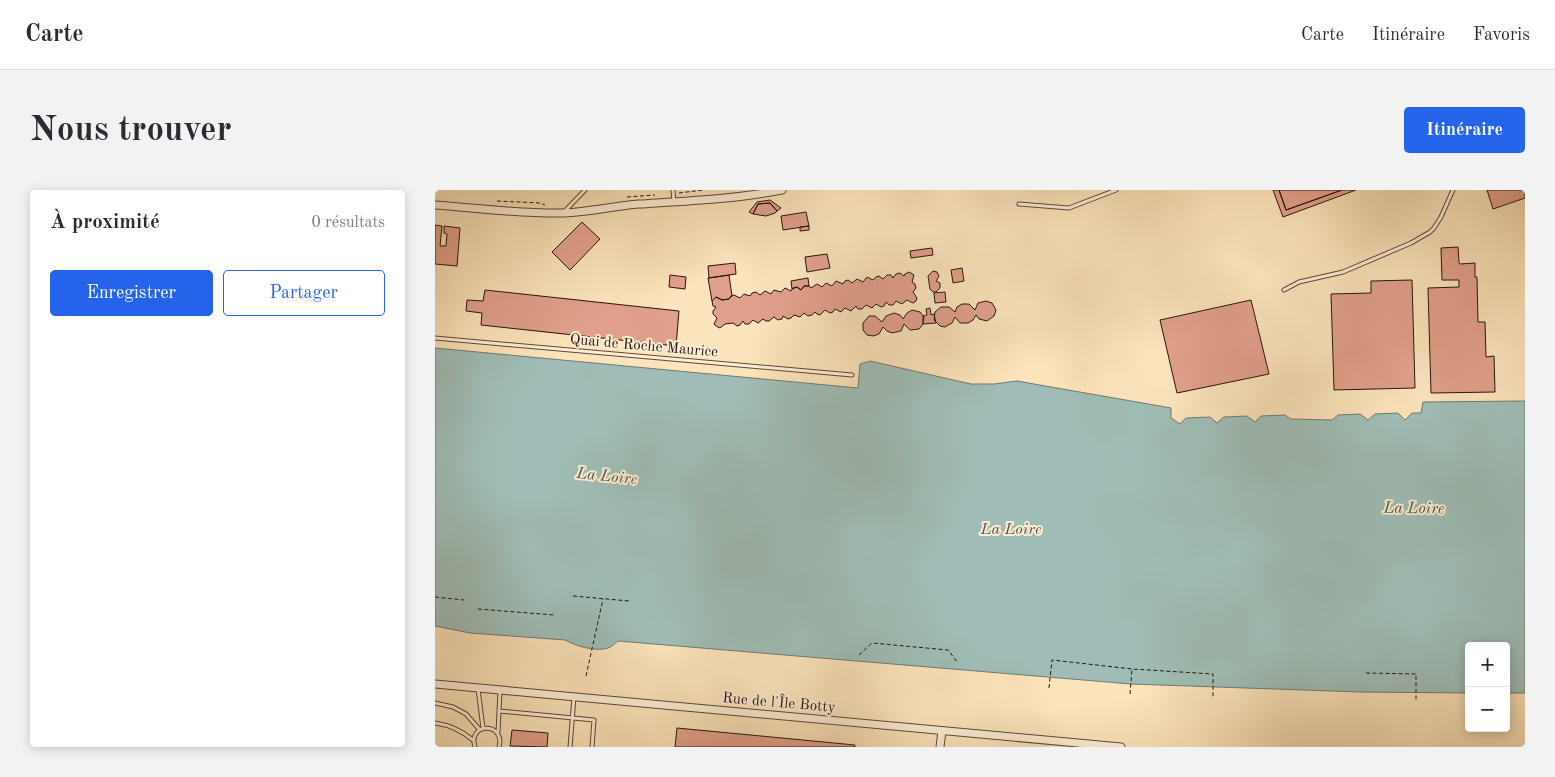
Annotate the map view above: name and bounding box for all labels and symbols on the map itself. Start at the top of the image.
street label: Quai de Roche Maurice [569,333,719,360]
water label: La Loire [575,466,638,488]
water label: La Loire [1382,500,1445,518]
water label: La Loire [980,522,1042,538]
street label: Rue de l'Île Botty [722,688,836,716]

